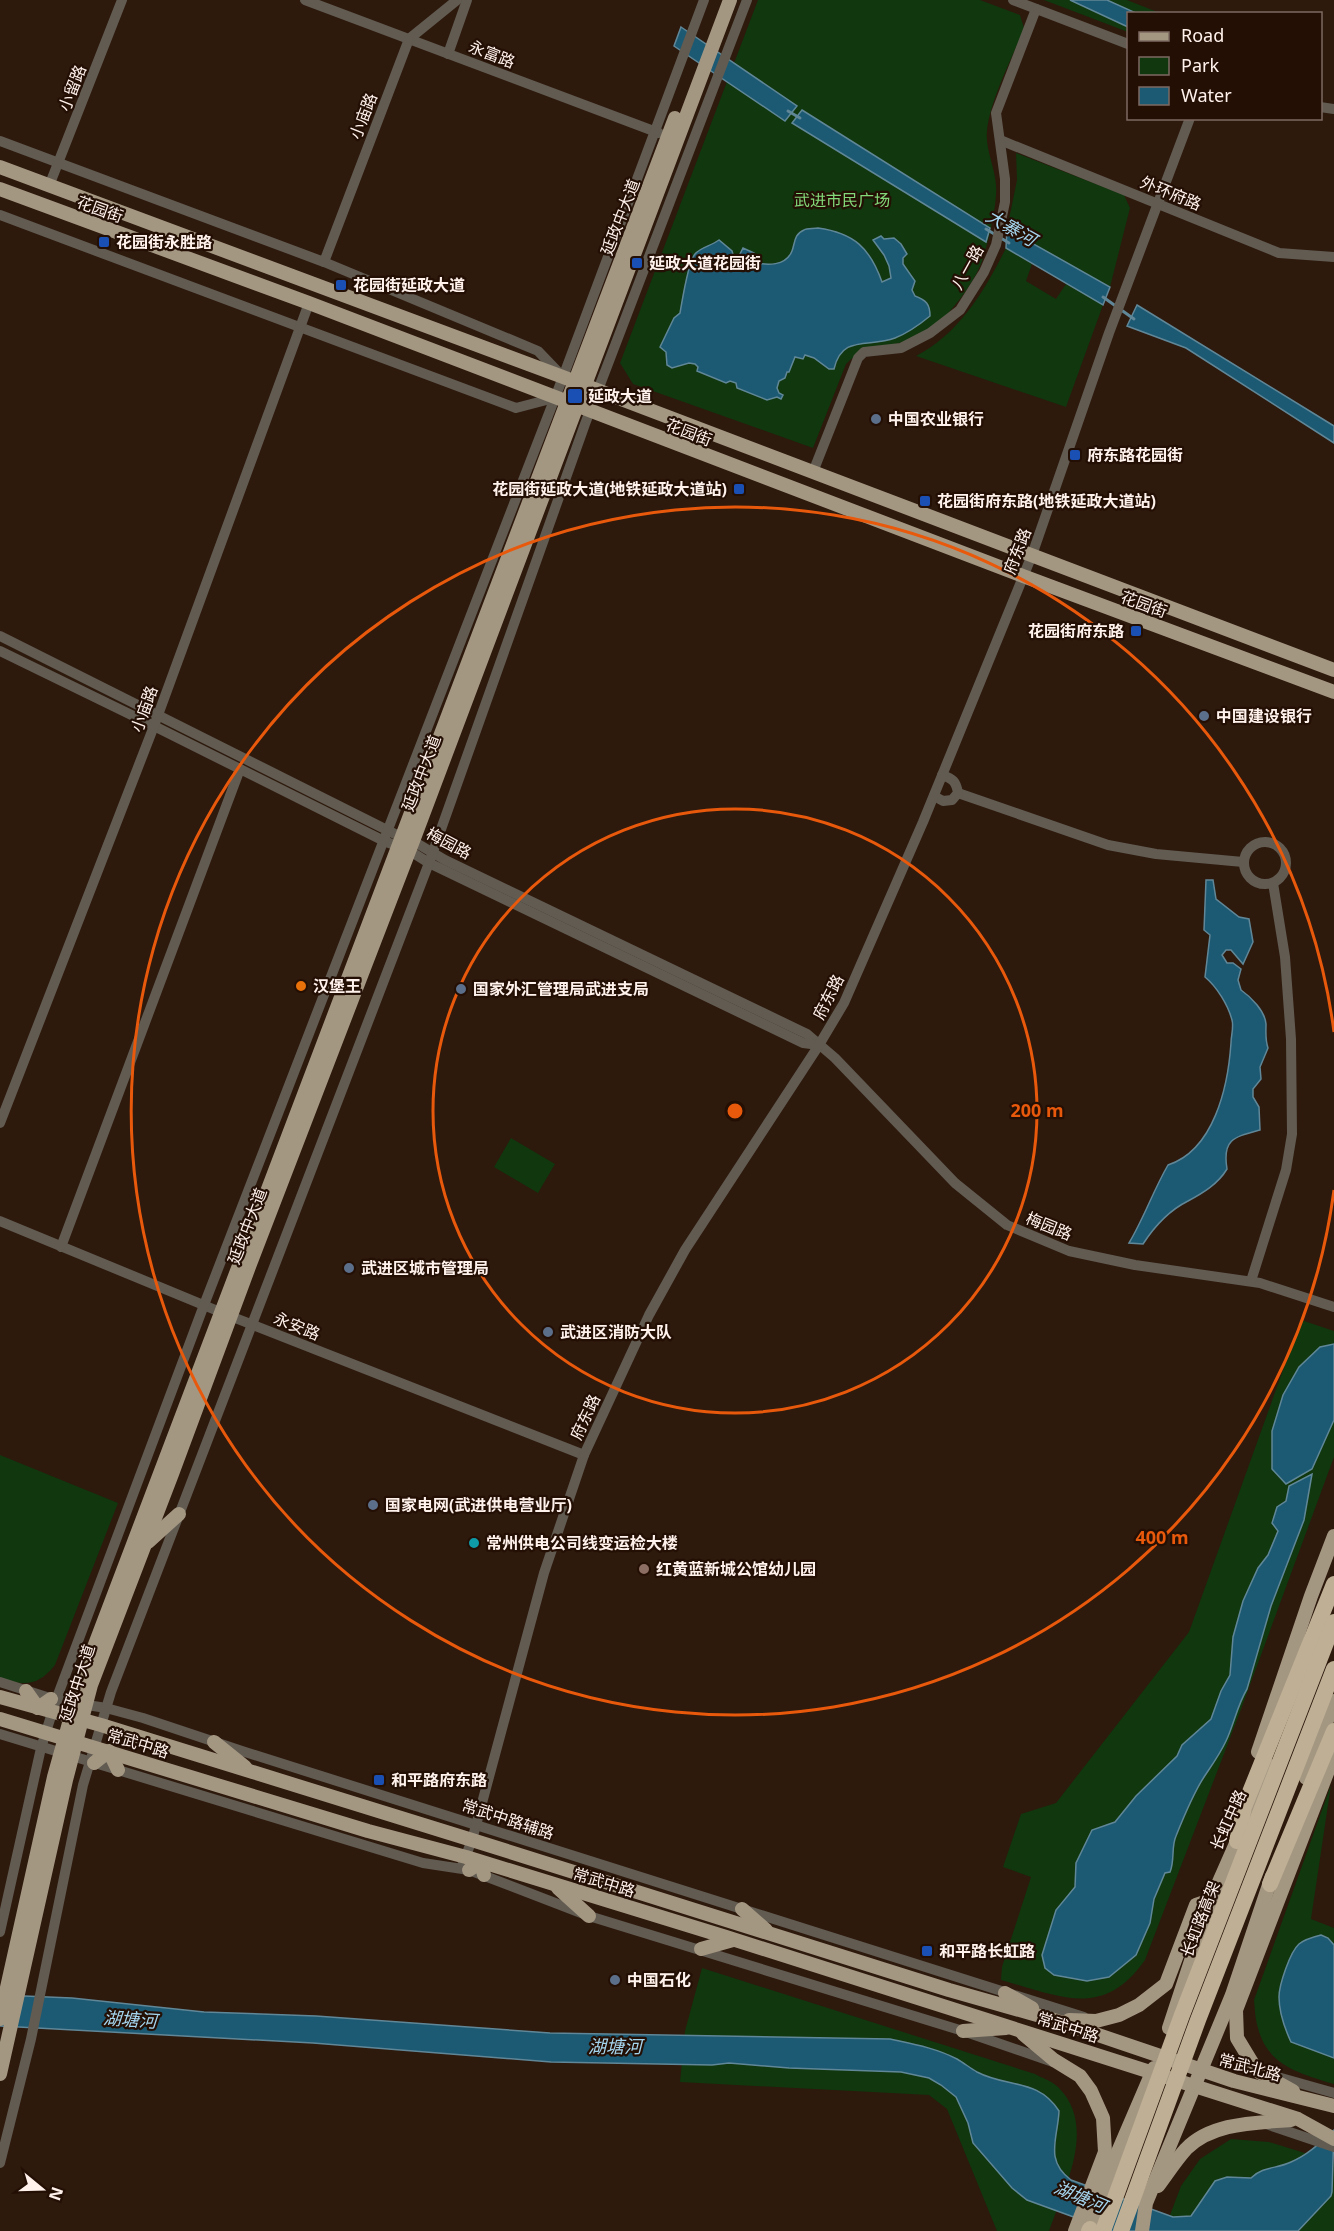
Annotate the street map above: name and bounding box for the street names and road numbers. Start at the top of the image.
street label: 永富路 [466,35,518,73]
street label: 小留路 [53,62,91,114]
street label: 小庙路 [344,90,382,142]
street label: 外环府路 [1137,171,1205,215]
street label: 延政中大道 [595,176,645,258]
street label: 花园街 [74,190,126,228]
street label: 八一路 [946,241,988,293]
street label: 花园街 [663,413,715,451]
street label: 府东路 [998,525,1036,577]
street label: 花园街 [1118,585,1170,623]
street label: 小庙路 [125,683,163,735]
street label: 延政中大道 [396,732,446,814]
street label: 梅园路 [423,822,475,864]
street label: 府东路 [807,971,849,1023]
street label: 延政中大道 [222,1185,272,1267]
street label: 梅园路 [1023,1207,1075,1245]
street label: 永安路 [271,1307,323,1345]
street label: 府东路 [565,1391,605,1443]
street label: 延政中大道 [54,1642,100,1724]
street label: 常武中路 [104,1723,172,1763]
street label: 长虹中路 [1205,1786,1251,1854]
street label: 常武中路辅路 [459,1794,557,1844]
street label: 常武中路 [570,1862,638,1902]
street label: 长虹路高架 [1175,1878,1225,1960]
street label: 常武中路 [1034,2007,1102,2047]
street label: 常武北路 [1216,2048,1284,2086]

